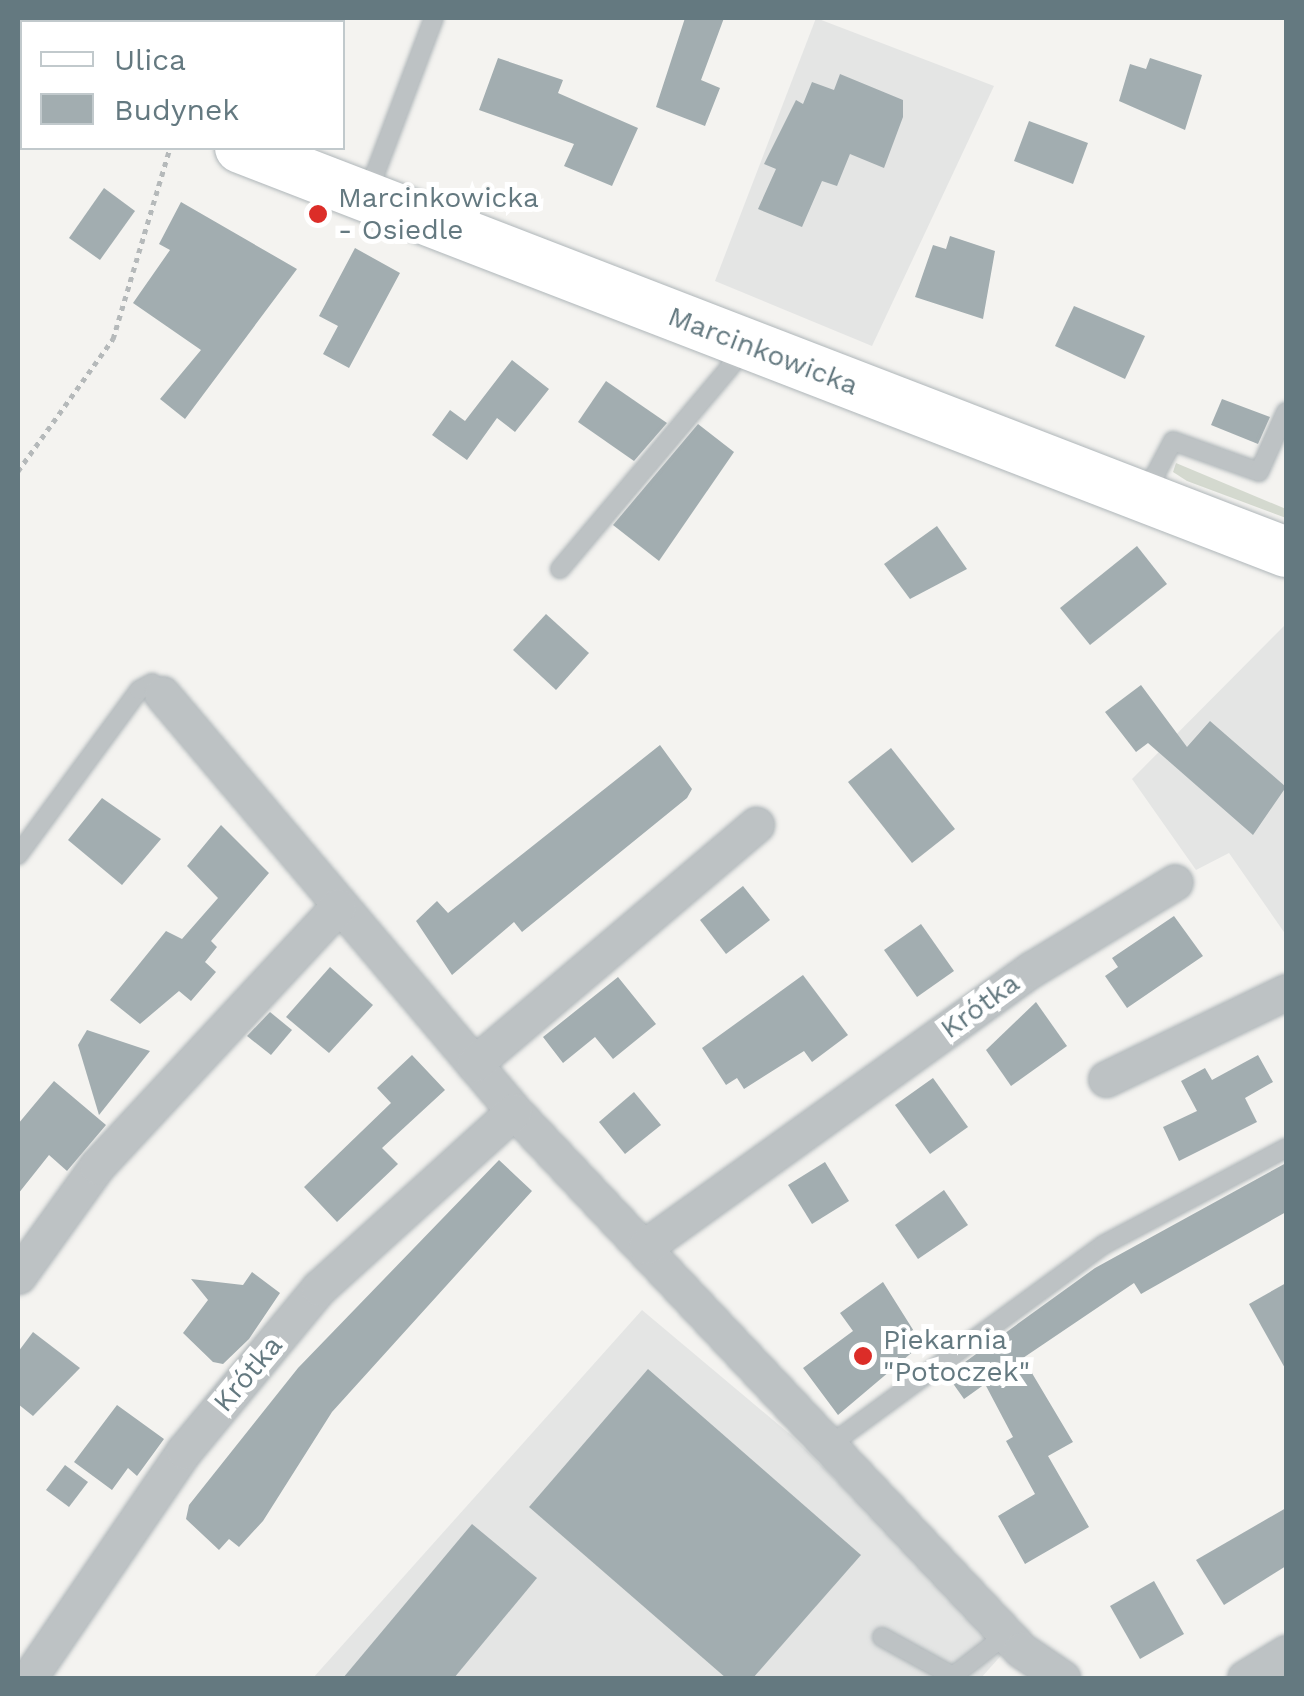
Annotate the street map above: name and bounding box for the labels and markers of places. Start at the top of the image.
place label: Marcinkowicka - Osiedle [338,181,539,247]
marker: Marcinkowicka - Osiedle [307,203,329,225]
place label: Piekarnia "Potoczek" [883,1323,1030,1389]
marker: Piekarnia "Potoczek" [852,1345,874,1367]

